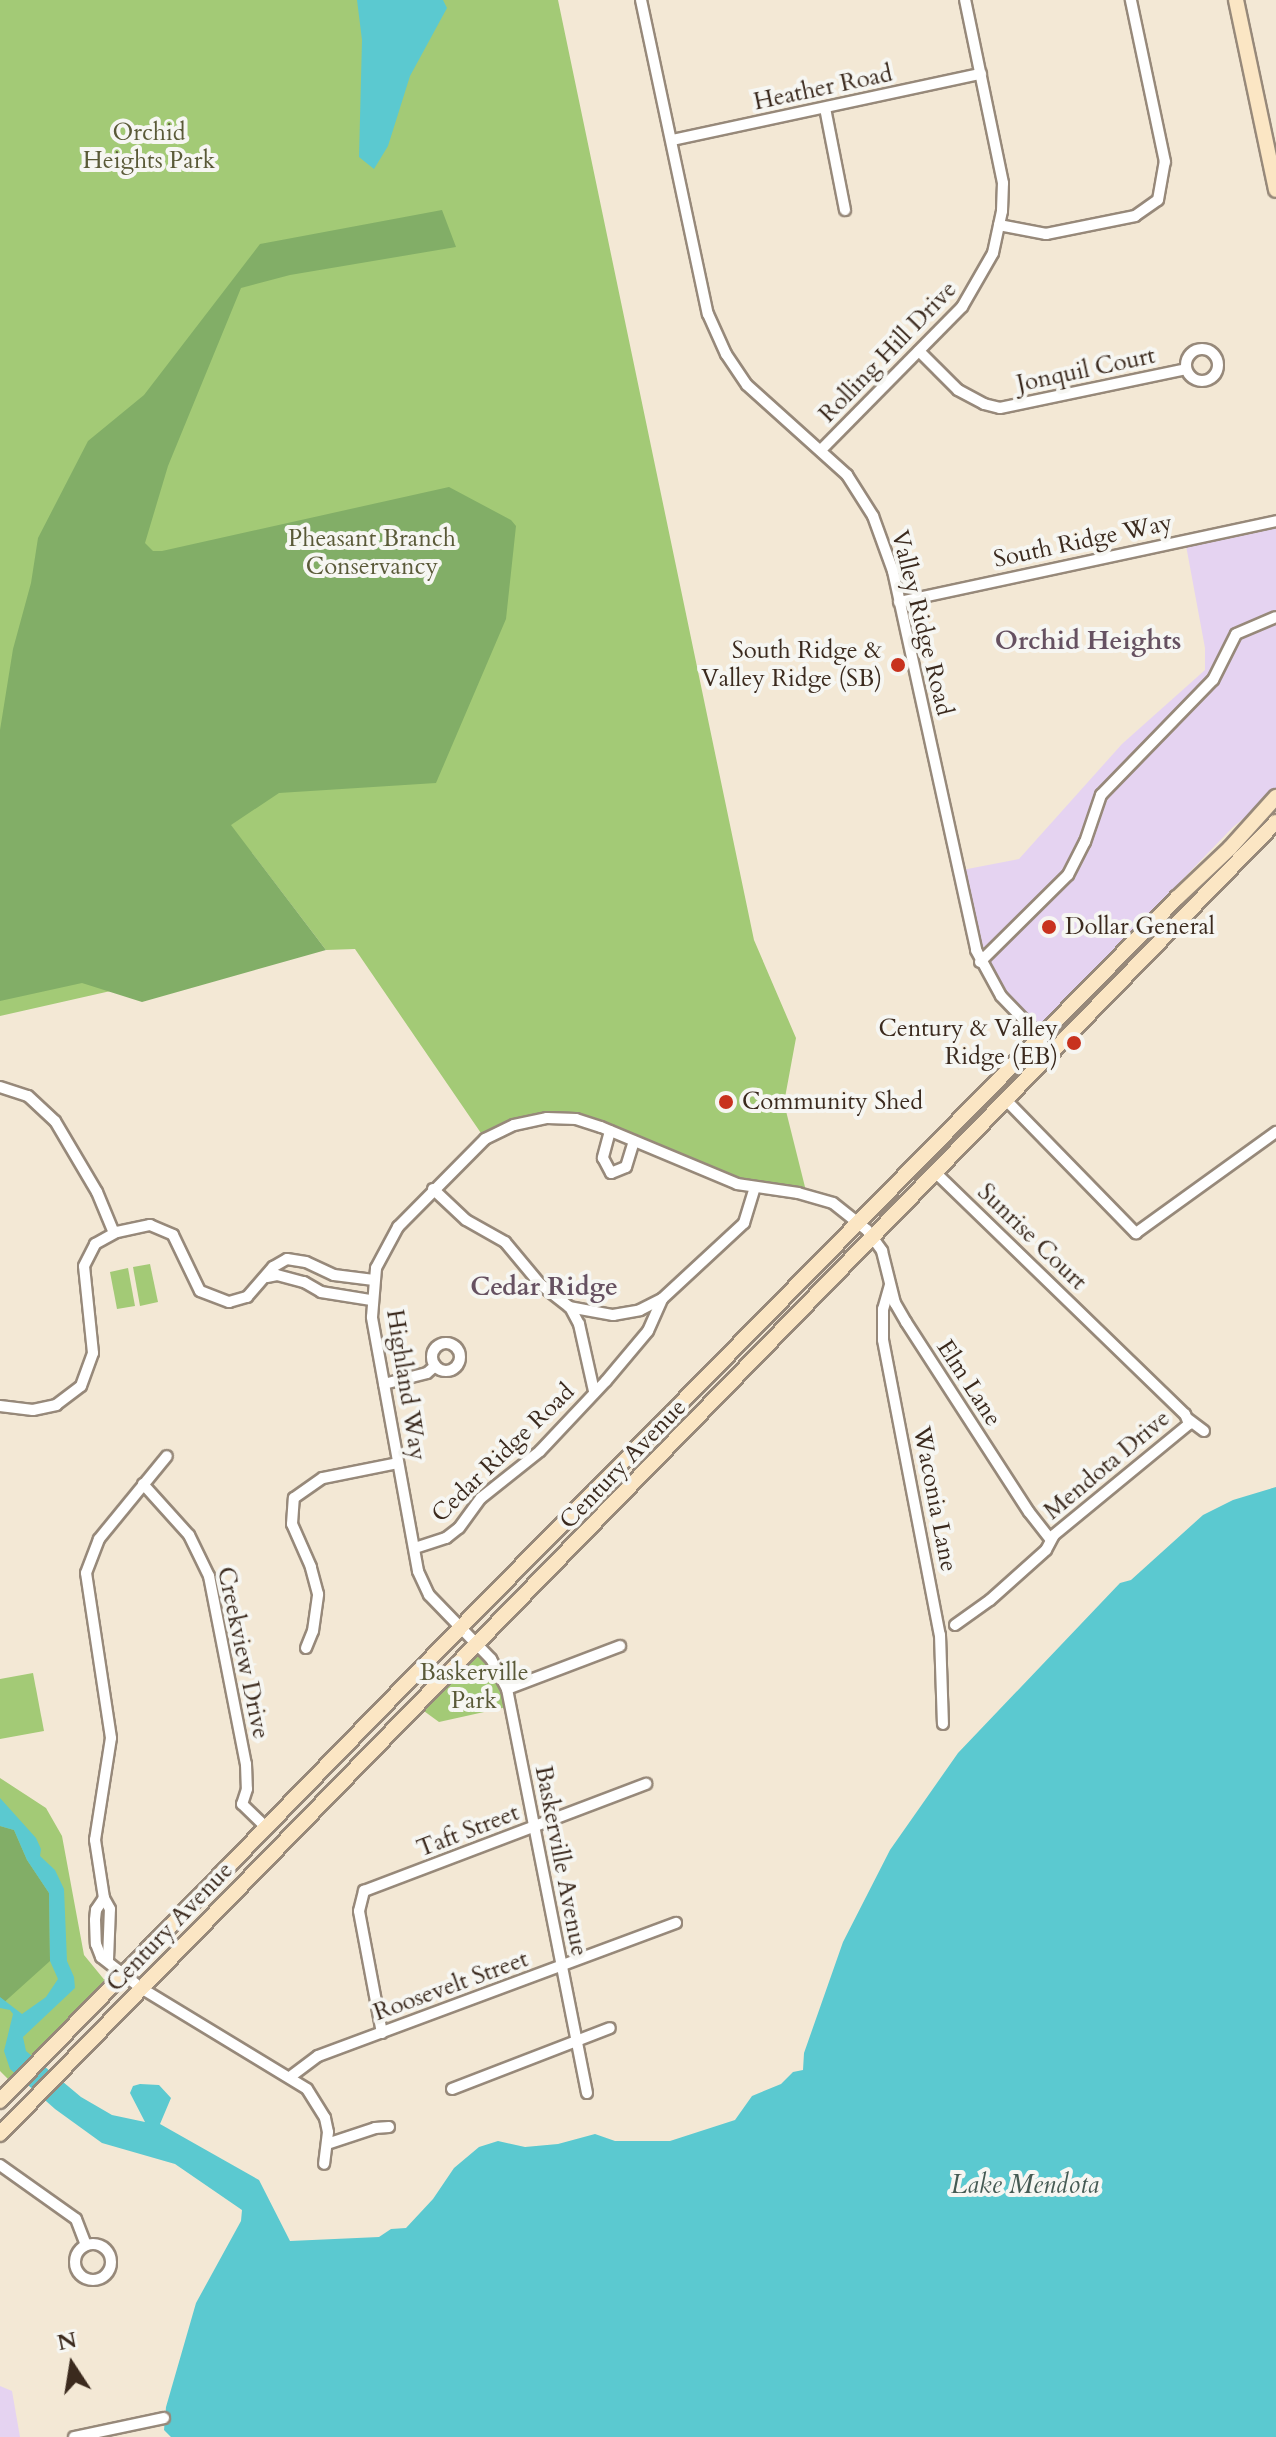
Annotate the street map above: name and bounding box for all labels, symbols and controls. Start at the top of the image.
street label: Heather Road [751,59,895,117]
park label: Orchid Heights Park [83,119,215,175]
street label: Rolling Hill Drive [813,275,963,429]
street label: Jonquil Court [1014,341,1158,399]
street label: South Ridge Way [991,508,1175,574]
park label: Pheasant Branch Conservancy [288,525,456,581]
street label: Valley Ridge Road [885,527,959,719]
district label: Orchid Heights [995,625,1181,657]
place label: South Ridge & Valley Ridge (SB) [701,637,882,693]
marker: South Ridge & Valley Ridge (SB) [889,656,907,674]
place label: Dollar General [1065,913,1215,941]
marker: Dollar General [1040,918,1058,936]
place label: Century & Valley Ridge (EB) [878,1015,1058,1071]
marker: Century & Valley Ridge (EB) [1065,1034,1083,1052]
place label: Community Shed [742,1088,923,1116]
marker: Community Shed [717,1093,735,1111]
street label: Sunrise Court [971,1178,1093,1296]
district label: Cedar Ridge [470,1271,618,1303]
street label: Highland Way [380,1308,432,1462]
street label: Elm Lane [930,1334,1008,1432]
street label: Cedar Ridge Road [426,1378,580,1528]
street label: Century Avenue [554,1393,692,1535]
street label: Mendota Drive [1038,1404,1176,1526]
street label: Waconia Lane [907,1424,963,1574]
street label: Creekview Drive [211,1564,275,1742]
park label: Baskerville Park [419,1659,529,1715]
street label: Baskerville Avenue [528,1763,594,1959]
street label: Taft Street [413,1798,523,1864]
street label: Century Avenue [101,1856,239,1998]
street label: Roosevelt Street [370,1945,532,2027]
water label: Lake Mendota [951,2169,1099,2201]
north arrow [32,2325,112,2405]
text: N [55,2325,79,2358]

